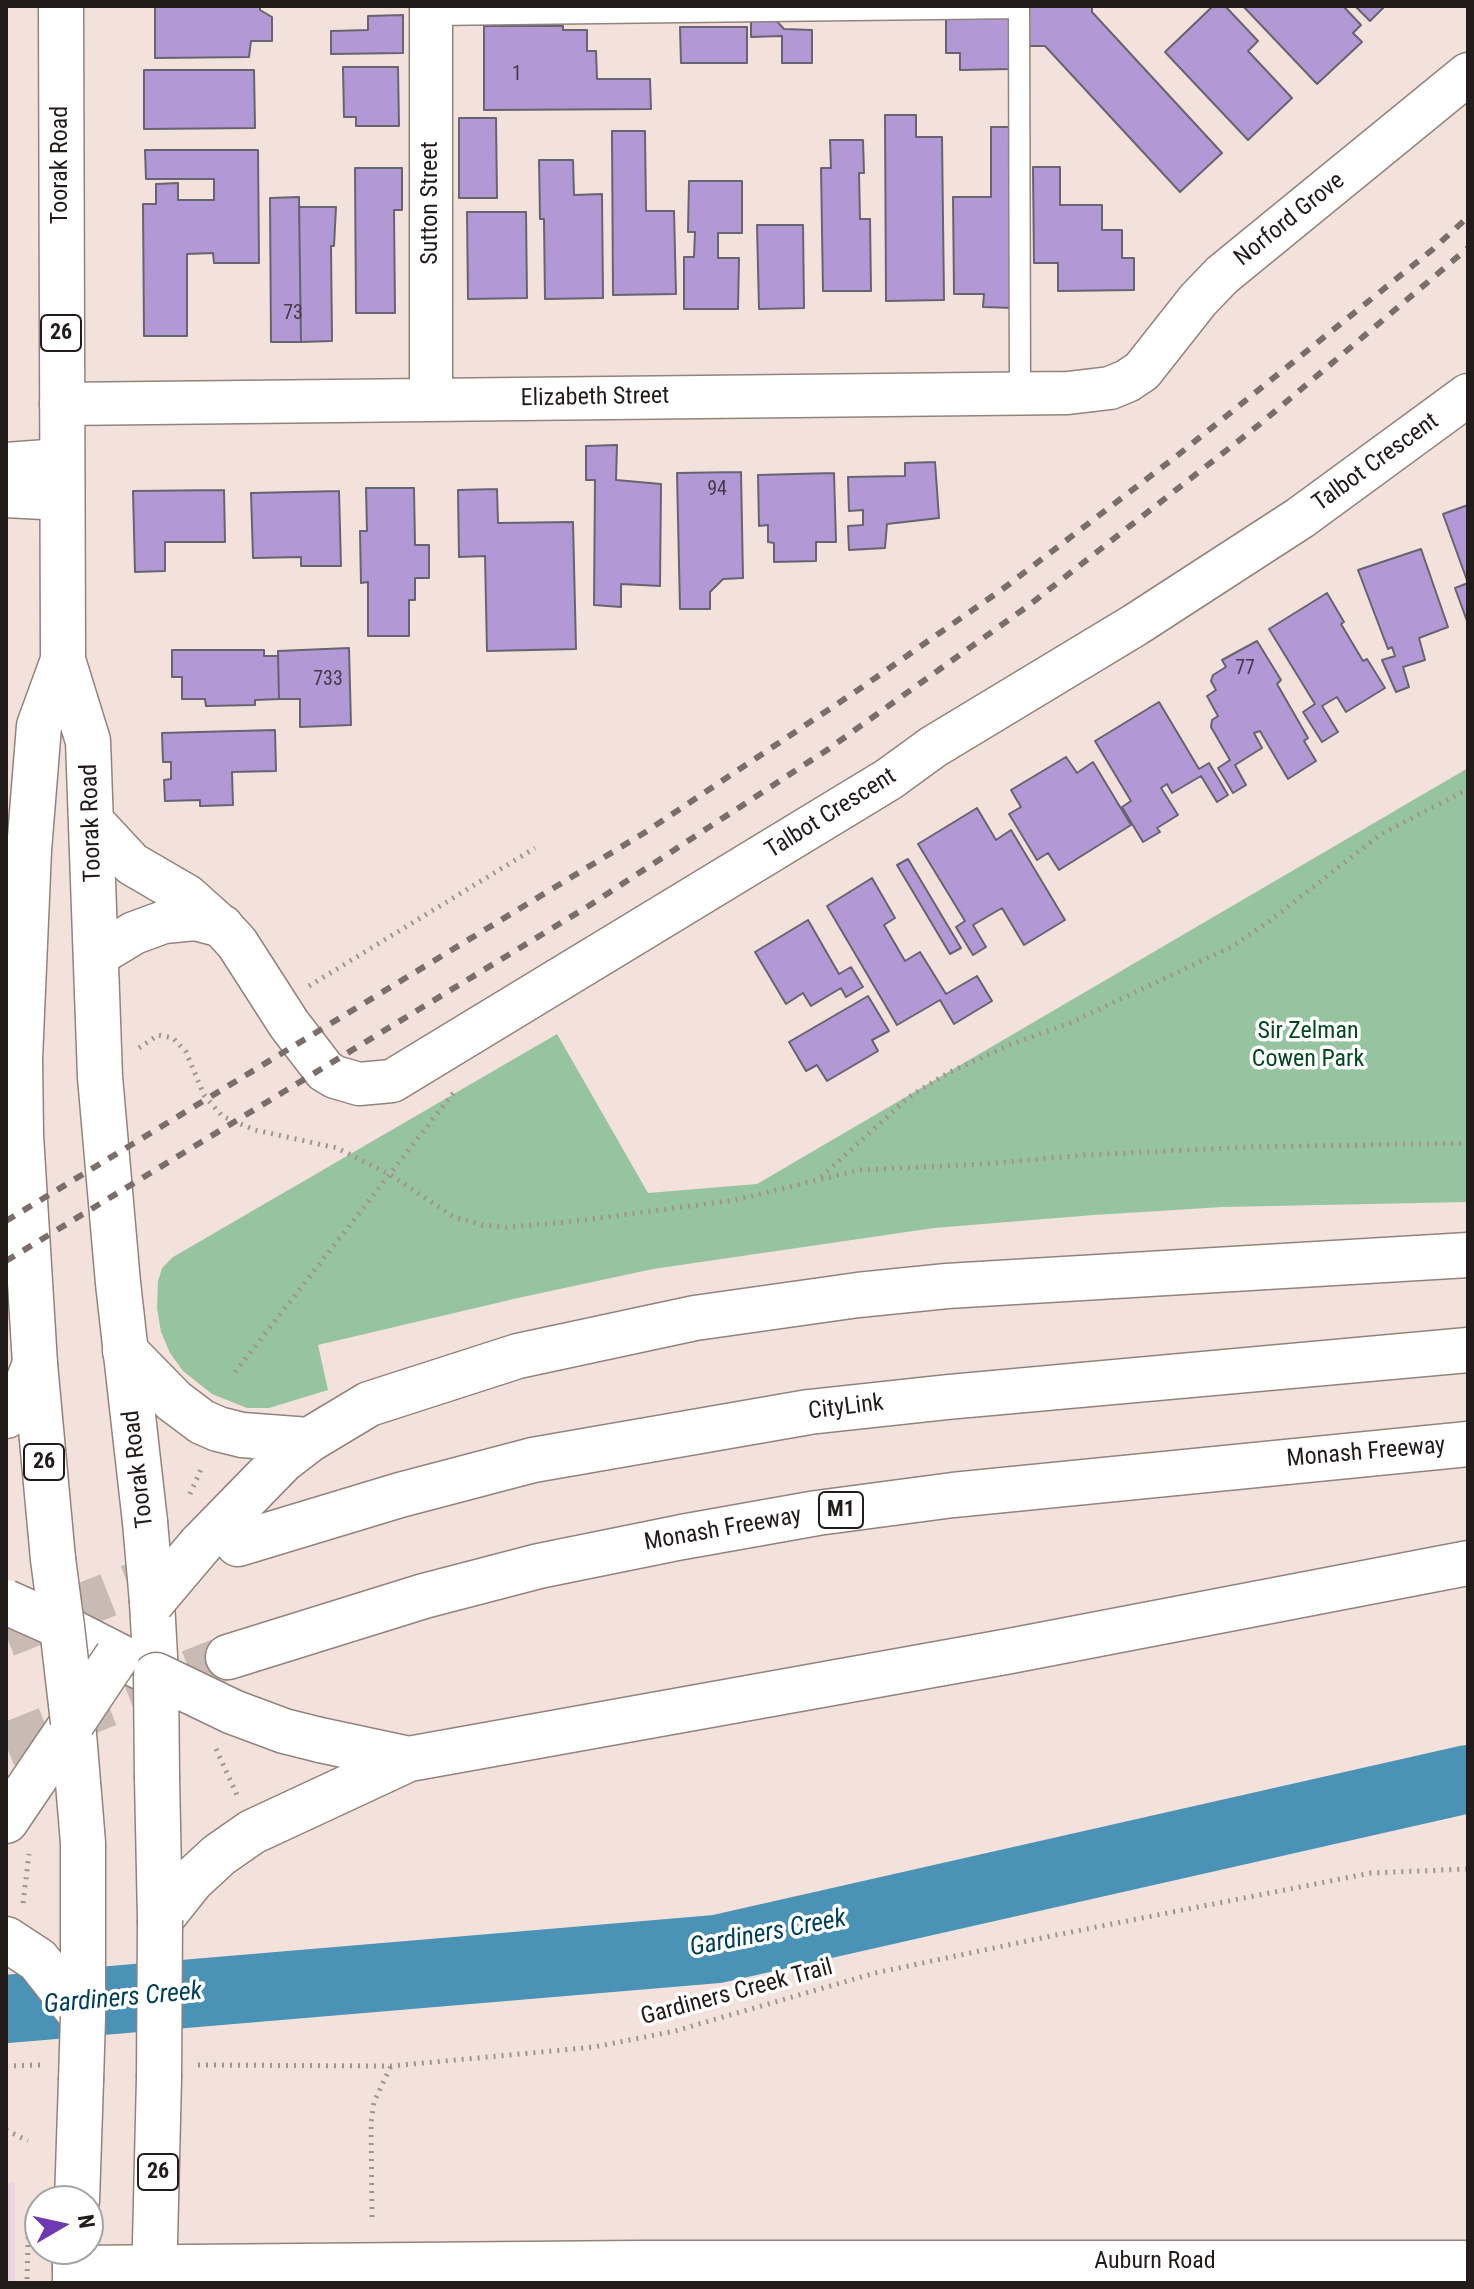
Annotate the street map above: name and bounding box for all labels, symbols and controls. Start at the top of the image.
house number: 1 [512,63,522,87]
street label: Toorak Road [47,106,75,224]
street label: Sutton Street [417,141,445,265]
street label: Norford Grove [1229,167,1351,273]
house number: 73 [283,302,303,326]
road number: 26 [41,315,81,351]
street label: Elizabeth Street [521,382,669,414]
street label: Talbot Crescent [1307,408,1445,518]
house number: 94 [707,478,727,502]
house number: 77 [1235,657,1255,681]
house number: 733 [313,668,343,692]
street label: Talbot Crescent [760,762,902,866]
street label: Toorak Road [76,763,108,883]
park label: Sir Zelman Cowen Park [1252,1018,1364,1074]
street label: CityLink [807,1389,885,1427]
street label: Toorak Road [118,1409,160,1529]
street label: Monash Freeway [1286,1432,1446,1474]
road number: 26 [24,1444,64,1480]
road number: M1 [819,1492,863,1528]
street label: Monash Freeway [642,1502,804,1558]
water label: Gardiners Creek [687,1904,849,1964]
street label: Gardiners Creek Trail [638,1954,836,2032]
water label: Gardiners Creek [43,1977,203,2021]
road number: 26 [138,2154,178,2190]
north arrow [24,2185,104,2265]
text: N [73,2213,100,2230]
street label: Auburn Road [1094,2248,1216,2276]

